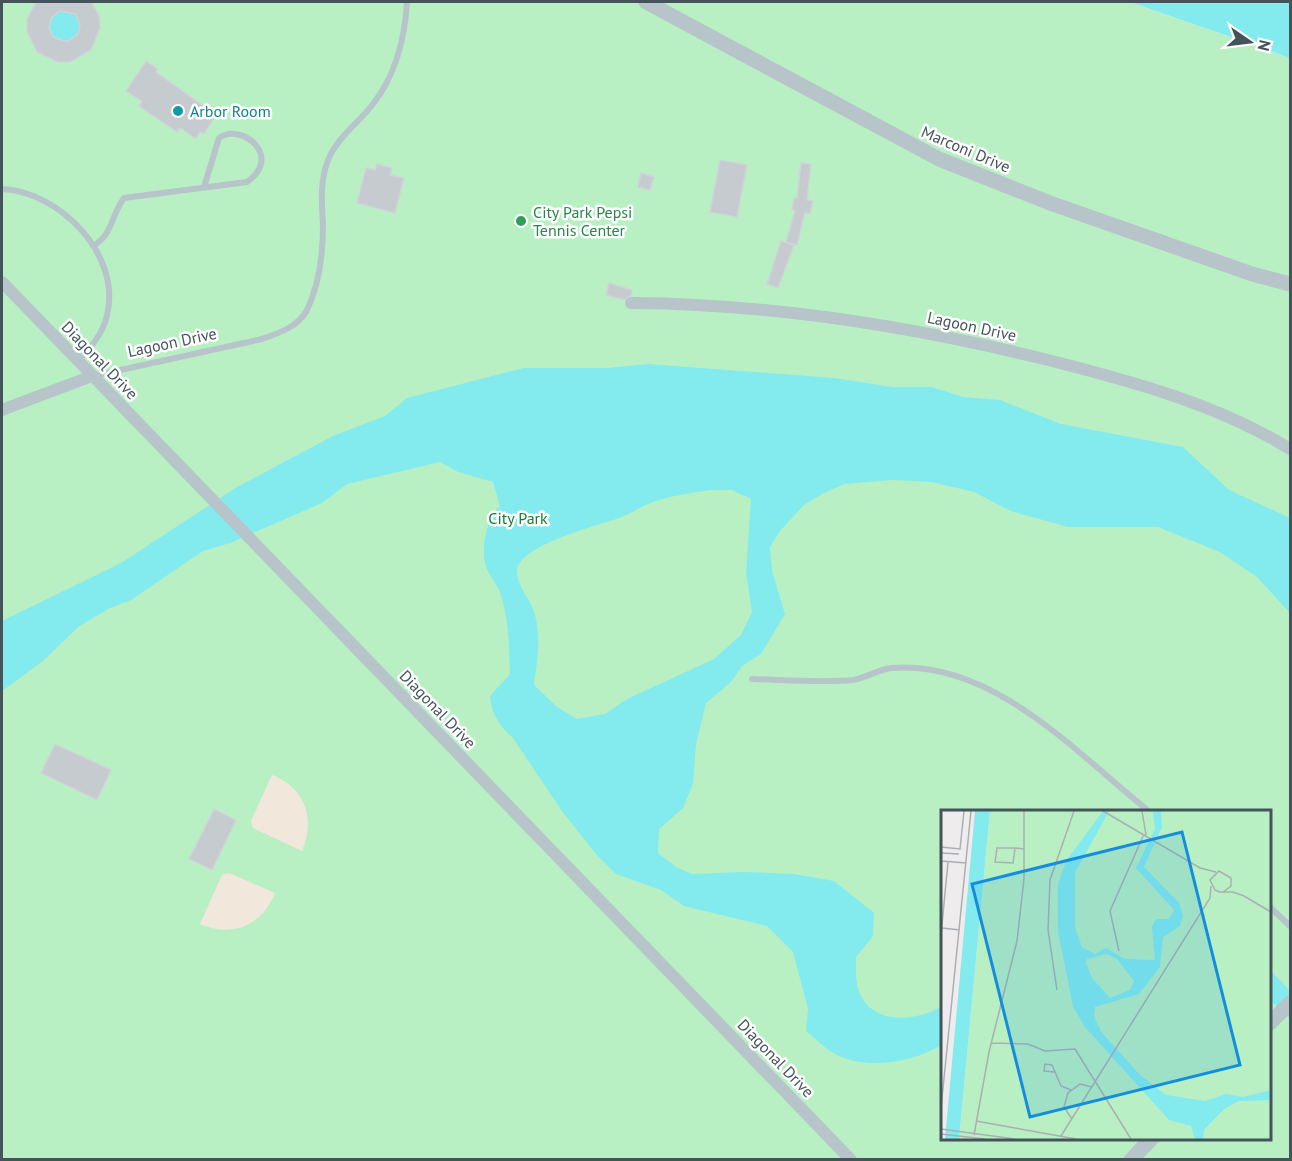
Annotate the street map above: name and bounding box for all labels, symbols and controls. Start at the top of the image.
north arrow [1220,12,1280,72]
text: N [1254,38,1276,53]
place label: Arbor Room [190,101,271,121]
marker: Arbor Room [171,104,185,118]
street label: Marconi Drive [919,121,1013,177]
place label: City Park Pepsi Tennis Center [533,202,632,240]
marker: City Park Pepsi Tennis Center [514,214,528,228]
street label: Lagoon Drive [926,307,1018,345]
street label: Diagonal Drive [58,317,142,403]
street label: Lagoon Drive [126,323,218,361]
park label: City Park [488,508,548,528]
street label: Diagonal Drive [396,666,480,752]
inset map [941,810,1271,1140]
street label: Diagonal Drive [734,1015,818,1101]

